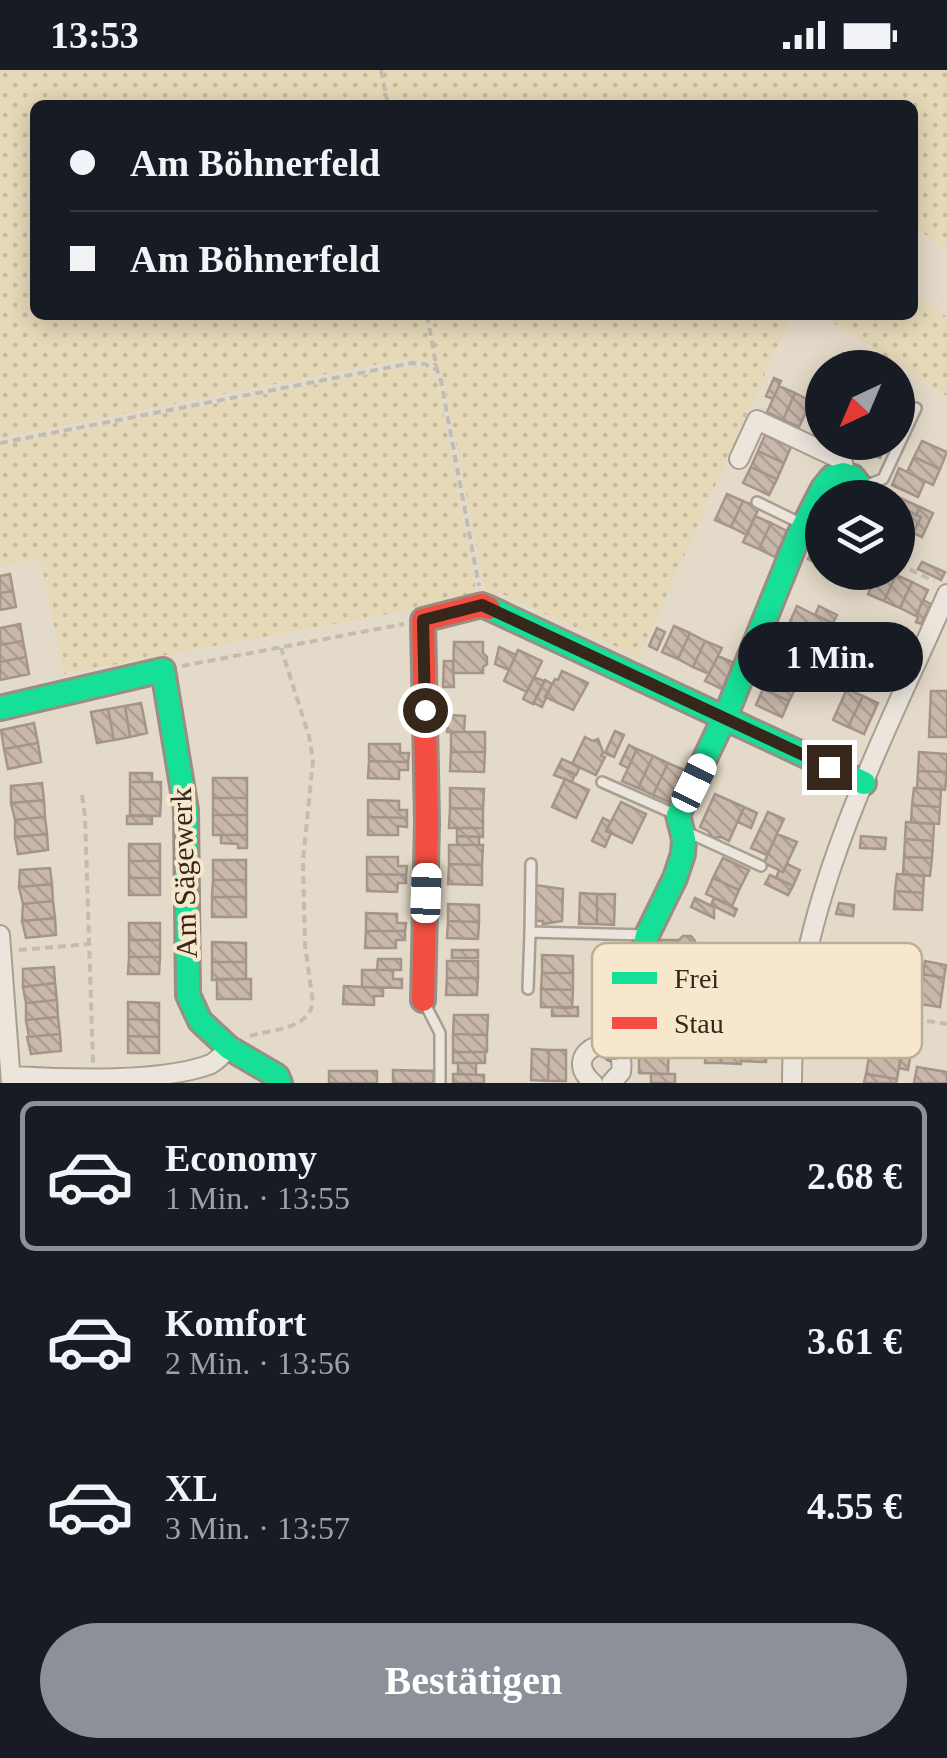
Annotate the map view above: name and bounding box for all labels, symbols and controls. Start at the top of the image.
text: 13:53 [50,14,139,56]
text: Am Böhnerfeld [130,142,380,184]
text: Am Böhnerfeld [130,238,380,280]
north arrow [805,350,915,460]
map controls [805,350,915,590]
button: layers [805,480,915,590]
callout: 1 Min. [736,622,922,692]
text: 1 Min. [786,639,875,675]
route start [403,688,448,733]
route end [807,745,852,790]
car [667,749,721,817]
street label: Am Sägewerk [164,787,203,959]
car [410,862,442,924]
legend [592,943,922,1058]
text: Frei [674,963,719,994]
text: Stau [674,1008,724,1039]
icon: car [45,1131,135,1221]
text: Economy [165,1137,317,1179]
text: 2.68 € [807,1155,902,1197]
text: 1 Min. · 13:55 [165,1180,350,1216]
icon: car [45,1296,135,1386]
text: Komfort [165,1302,306,1344]
text: 3.61 € [807,1320,902,1362]
text: 2 Min. · 13:56 [165,1345,350,1381]
icon: car [45,1461,135,1551]
text: XL [165,1467,218,1509]
text: 4.55 € [807,1485,902,1527]
text: 3 Min. · 13:57 [165,1510,350,1546]
button: Bestätigen [40,1623,907,1738]

